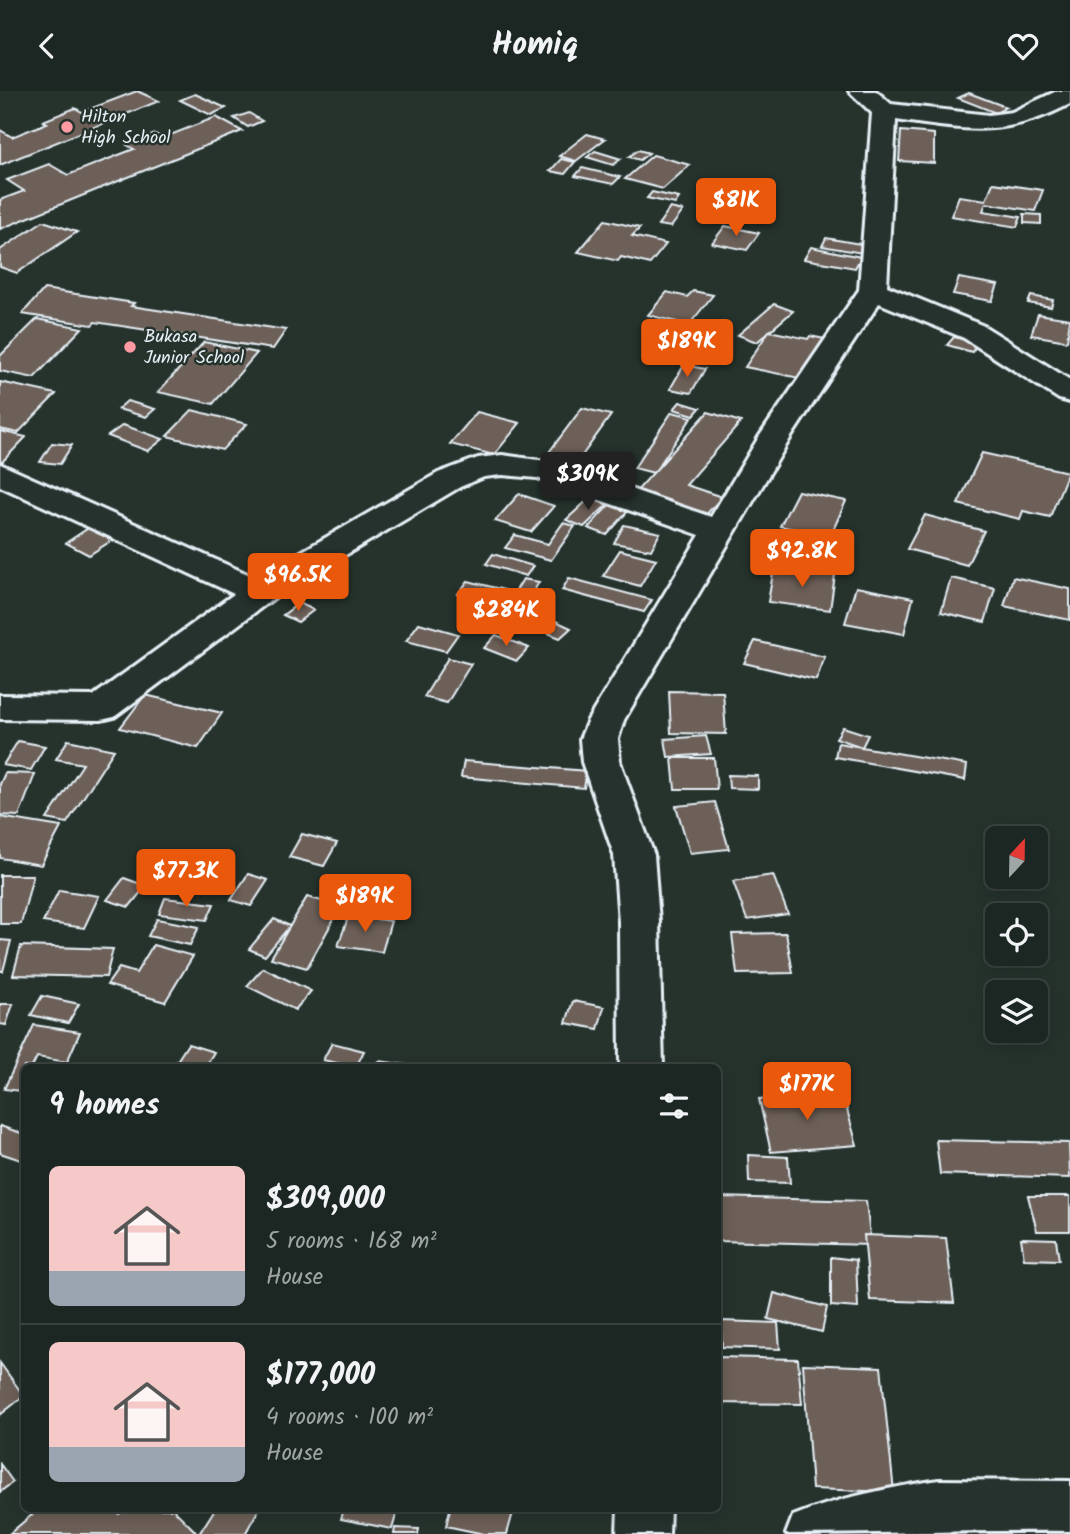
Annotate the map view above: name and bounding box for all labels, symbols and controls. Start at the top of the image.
text: Homiq [492,20,578,71]
icon: back [28,27,66,65]
icon: heart [1004,27,1042,65]
place label: Hilton High School [81,103,171,153]
marker: Hilton High School [59,119,75,135]
pin: $81K [695,179,777,238]
text: $81K [712,183,760,219]
pin: $189K [638,320,736,379]
place label: Bukasa Junior School [144,323,245,373]
text: $189K [657,324,717,360]
marker: Bukasa Junior School [122,339,138,355]
pin: $309K [539,453,637,512]
text: $309K [556,457,620,493]
pin: $92.8K [745,529,859,589]
text: $92.8K [766,534,838,570]
pin: $96.5K [241,553,355,613]
text: $96.5K [264,558,332,594]
pin: $284K [457,589,555,648]
text: $284K [473,593,539,629]
north arrow [985,826,1048,889]
map controls [985,826,1048,1043]
pin: $77.3K [129,849,243,909]
text: $77.3K [152,854,220,890]
pin: $189K [316,875,414,934]
text: $189K [335,879,395,915]
button: locate [985,903,1048,966]
button: layers [985,980,1048,1043]
pin: $177K [758,1063,856,1122]
text: $177K [779,1067,835,1103]
text: 9 homes [49,1082,160,1130]
icon: filters [655,1087,693,1125]
text: $309,000 [266,1176,385,1224]
icon: home [105,1194,189,1278]
text: 5 rooms · 168 m² [266,1224,437,1260]
text: House [266,1260,323,1296]
text: $177,000 [266,1352,375,1400]
icon: home [105,1370,189,1454]
text: 4 rooms · 100 m² [266,1400,433,1436]
text: House [266,1436,323,1472]

